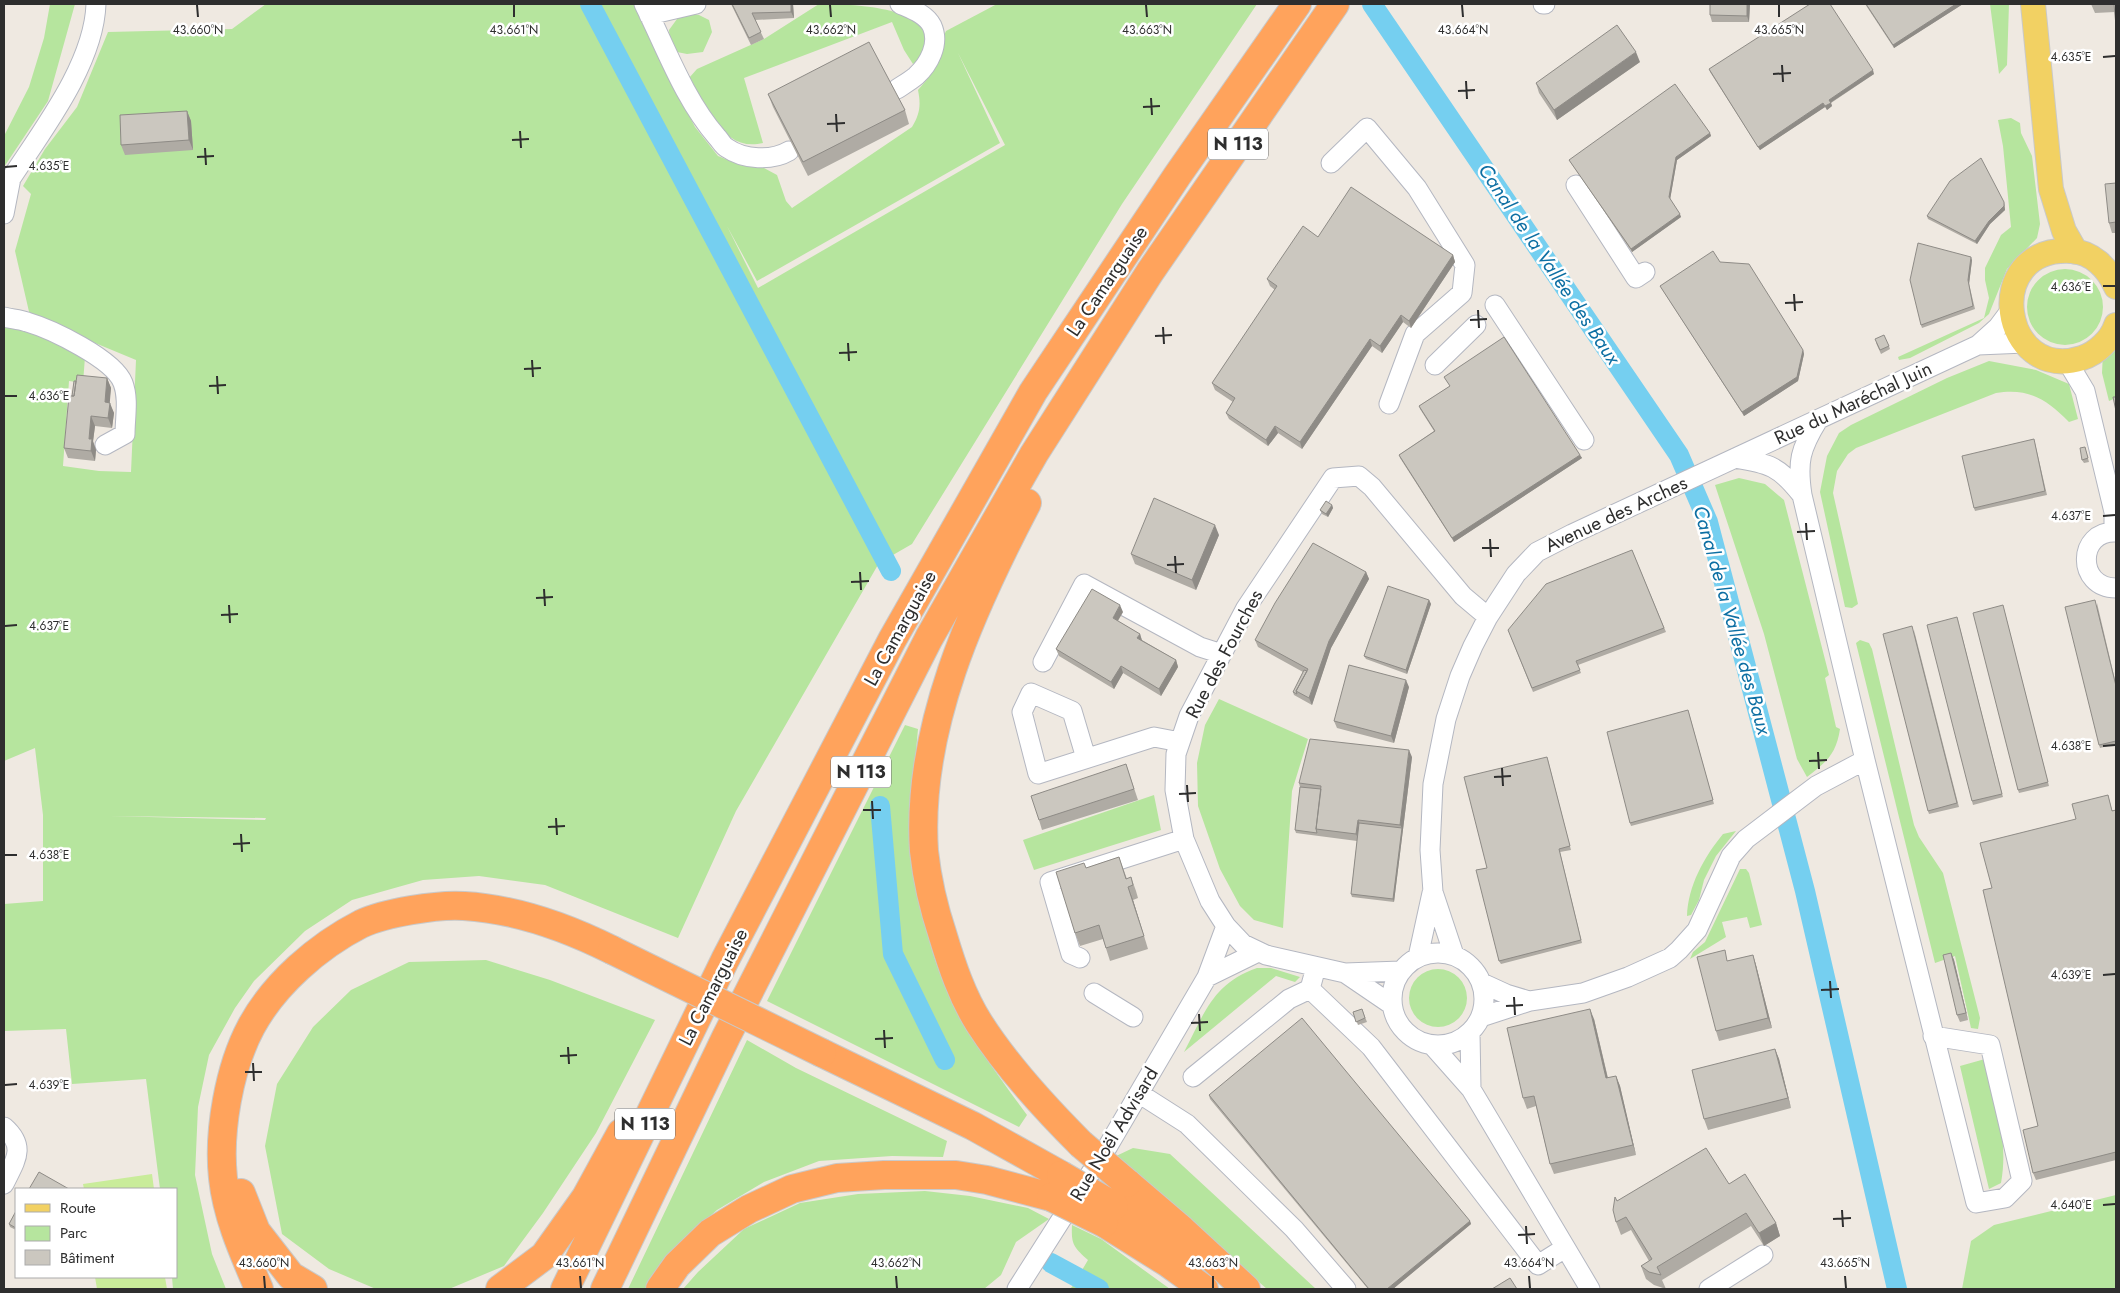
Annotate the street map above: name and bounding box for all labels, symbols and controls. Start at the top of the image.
text: 43.660°N [173,21,223,39]
text: 43.661°N [490,21,538,39]
text: 43.662°N [806,21,856,39]
text: 43.663°N [1122,21,1172,39]
text: 43.664°N [1438,21,1488,39]
text: 43.665°N [1754,21,1804,39]
text: 4.635°E [2051,48,2091,66]
road number: N 113 [1208,128,1268,160]
text: 4.635°E [29,157,69,175]
water label: Canal de la Vallée des Baux [1471,158,1628,372]
street label: La Camarguaise [1060,220,1154,342]
text: 4.636°E [2051,278,2091,296]
street label: Rue du Maréchal Juin [1770,355,1936,451]
text: 4.636°E [29,387,69,405]
street label: Avenue des Arches [1540,469,1692,559]
water label: Canal de la Vallée des Baux [1685,502,1779,740]
text: 4.637°E [2051,507,2091,525]
street label: La Camarguaise [857,565,943,691]
street label: Rue des Fourches [1179,585,1269,723]
text: 4.637°E [29,617,69,635]
text: 4.638°E [2051,737,2091,755]
road number: N 113 [831,756,891,788]
text: 4.638°E [29,846,69,864]
street label: La Camarguaise [672,924,754,1050]
text: 4.639°E [2051,966,2091,984]
street label: Rue Noël Advisard [1063,1062,1165,1206]
text: 4.639°E [29,1076,69,1094]
road number: N 113 [615,1108,675,1140]
legend [15,1188,178,1278]
text: 4.640°E [2050,1196,2092,1214]
text: Route [60,1197,96,1219]
text: Parc [60,1222,87,1244]
text: Bâtiment [60,1247,114,1269]
text: 43.660°N [239,1254,289,1272]
text: 43.661°N [556,1254,604,1272]
text: 43.662°N [871,1254,921,1272]
text: 43.663°N [1188,1254,1238,1272]
text: 43.664°N [1504,1254,1554,1272]
text: 43.665°N [1820,1254,1870,1272]

